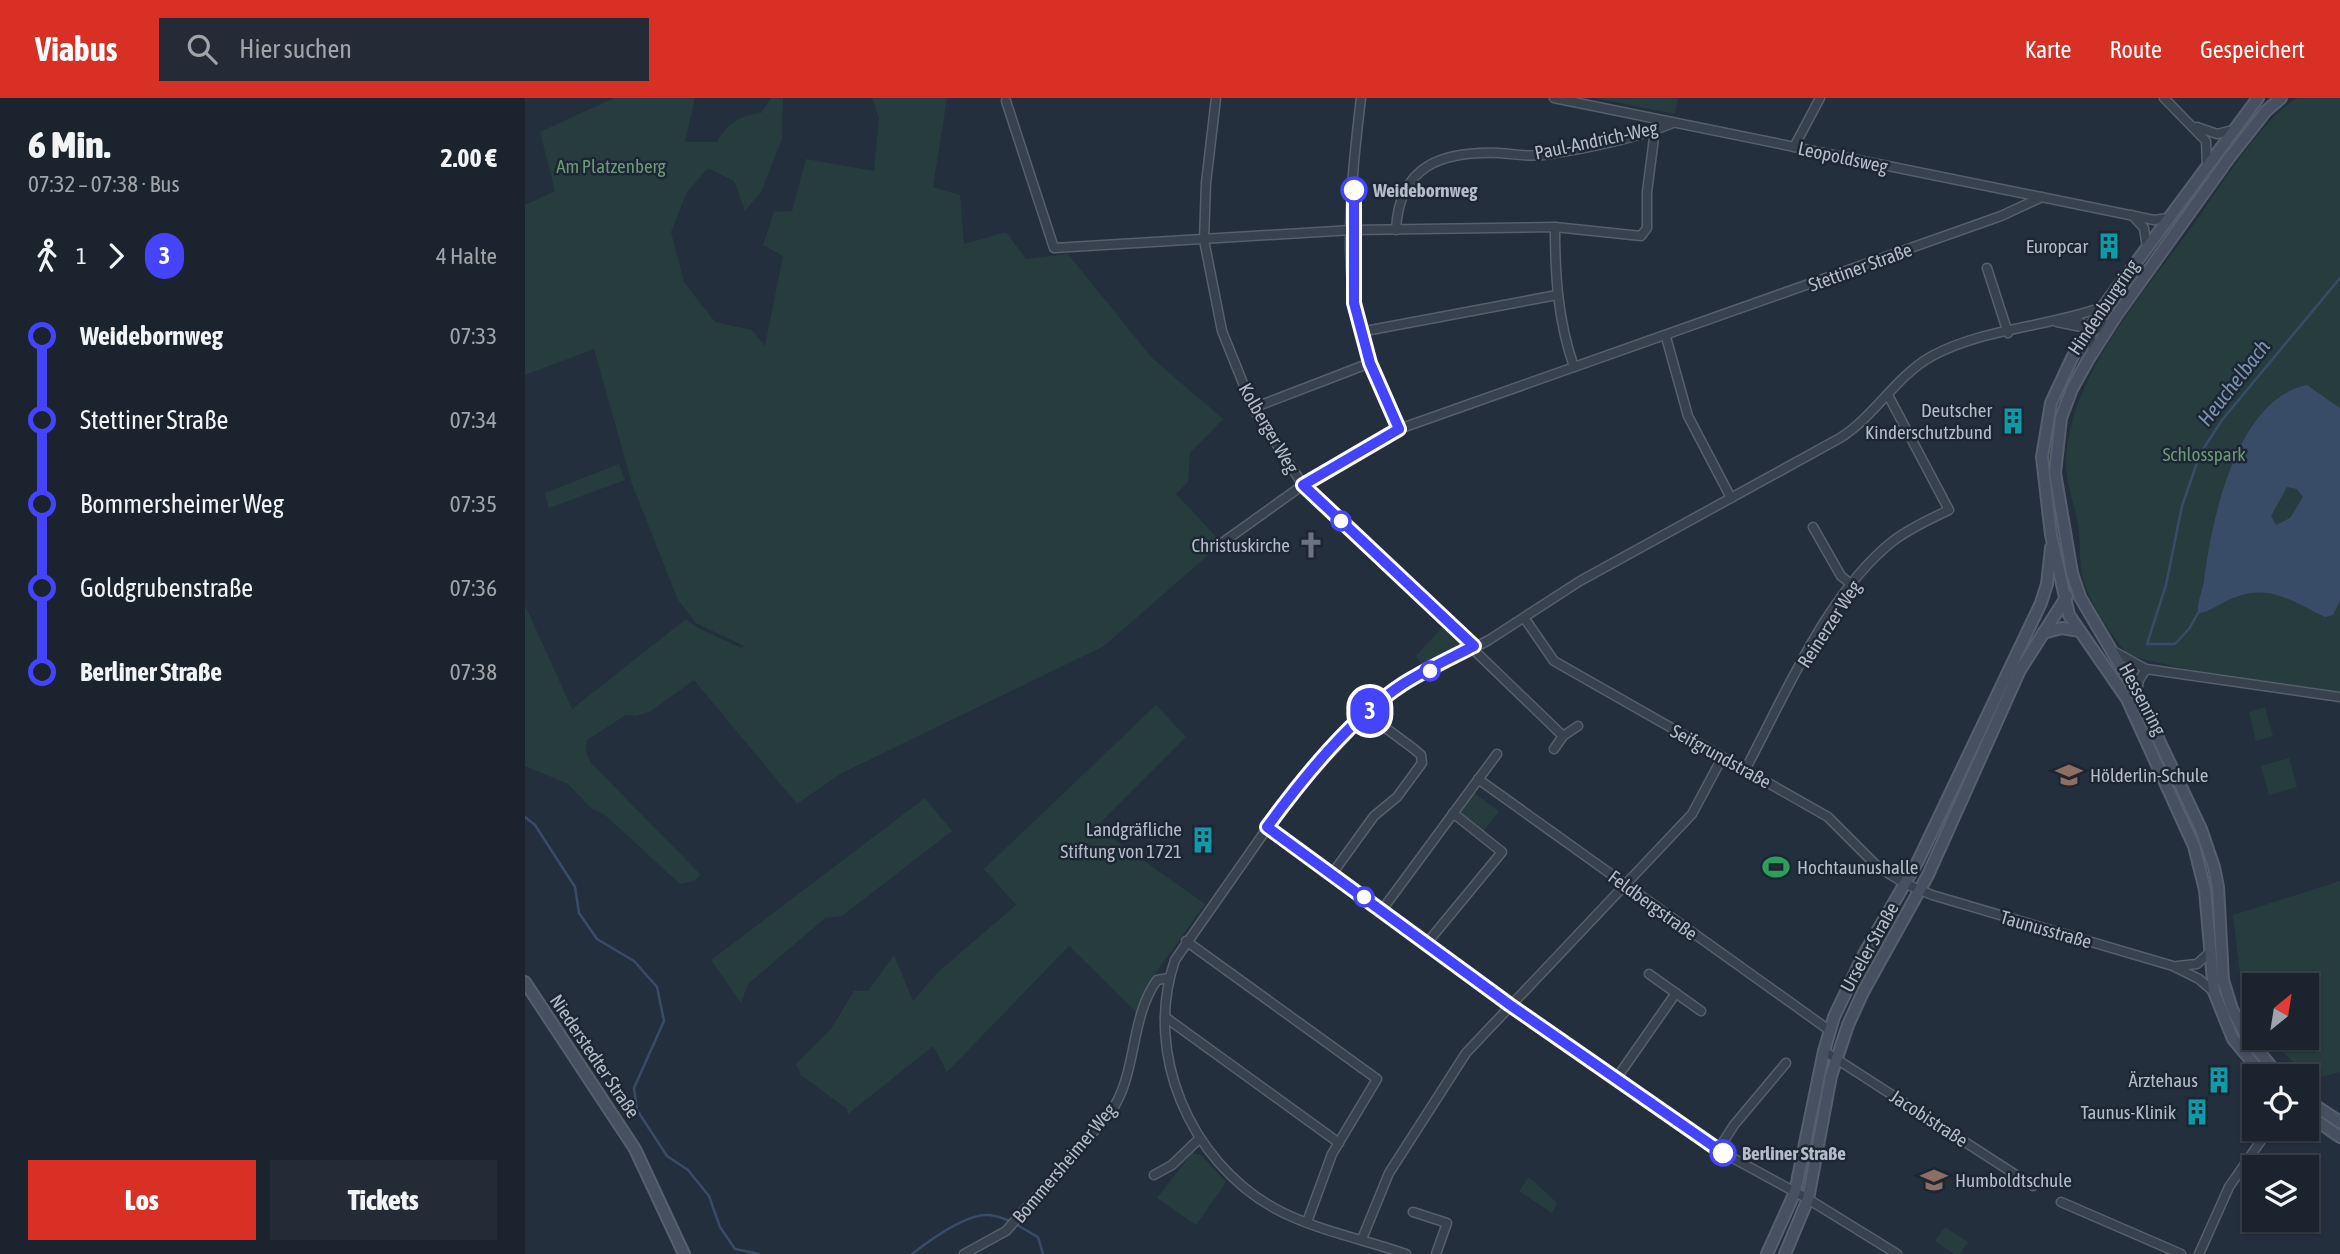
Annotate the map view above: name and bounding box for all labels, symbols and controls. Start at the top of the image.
search box [159,18,649,81]
text: Viabus [35,30,117,68]
icon: search [183,30,221,68]
text: Hier suchen [239,34,352,64]
text: Karte [2025,36,2071,63]
text: Route [2109,36,2162,63]
text: Gespeichert [2200,36,2305,63]
street label: Paul-Andrich-Weg [1532,116,1660,164]
text: 6 Min. [28,123,110,166]
street label: Leopoldsweg [1796,137,1891,177]
text: 2.00 € [440,143,497,173]
park label: Am Platzenberg [556,155,667,177]
text: 07:32 – 07:38 · Bus [28,171,180,197]
marker: Weidebornweg [1341,177,1367,203]
place label: Weidebornweg [1372,179,1478,201]
building icon: Europcar [2094,231,2124,261]
place label: Europcar [2026,235,2088,257]
icon: walk [28,237,66,275]
icon: forward [97,237,135,275]
street label: Stettiner Straße [1805,238,1915,296]
text: 3 [159,242,170,269]
text: 1 [76,243,87,269]
text: 4 Halte [436,243,497,269]
street label: Hindenburgring [2063,254,2143,359]
text: Weidebornweg [80,321,223,351]
text: 07:33 [450,323,497,349]
water label: Heuchelbach [2192,335,2274,430]
street label: Kolberger Weg [1234,379,1304,478]
place label: Deutscher Kinderschutzbund [1865,399,1992,443]
text: Stettiner Straße [80,405,228,435]
building icon: Deutscher Kinderschutzbund [1998,406,2028,436]
text: 07:34 [450,407,497,433]
park label: Schlosspark [2162,443,2246,465]
text: Bommersheimer Weg [80,489,284,519]
text: 07:35 [450,491,497,517]
unlabelled marker [1331,511,1351,531]
church icon: Christuskirche [1296,530,1326,560]
place label: Christuskirche [1192,534,1290,556]
text: Goldgrubenstraße [80,573,253,603]
text: 07:36 [450,575,497,601]
street label: Reinerzer Weg [1793,576,1866,672]
text: Berliner Straße [80,657,222,687]
text: 07:38 [450,659,497,685]
street label: Hessenring [2115,659,2171,739]
unlabelled marker [1420,661,1440,681]
line badge: 3 [1347,688,1393,734]
text: 3 [1364,697,1376,724]
street label: Seifgrundstraße [1667,719,1775,793]
school or university icon: Hölderlin-Schule [2054,760,2084,790]
place label: Hölderlin-Schule [2090,764,2208,786]
place label: Landgräfliche Stiftung von 1721 [1060,818,1182,862]
building icon: Landgräfliche Stiftung von 1721 [1188,825,1218,855]
sports icon: Hochtaunushalle [1761,852,1791,882]
place label: Hochtaunushalle [1797,856,1918,878]
street label: Feldbergstraße [1604,865,1702,945]
unlabelled marker [1354,887,1374,907]
street label: Urseler Straße [1835,898,1903,996]
street label: Taunusstraße [1998,905,2094,953]
north arrow [2242,973,2319,1050]
map controls [2242,973,2319,1232]
street label: Niederstedter Straße [546,990,644,1122]
button: locate [2242,1064,2319,1141]
building icon: Ärztehaus [2204,1065,2234,1095]
place label: Ärztehaus [2128,1069,2198,1091]
street label: Jacobistraße [1886,1085,1972,1151]
building icon: Taunus-Klinik [2182,1097,2212,1127]
street label: Bommersheimer Weg [1008,1098,1121,1227]
place label: Taunus-Klinik [2080,1101,2177,1123]
marker: Berliner Straße [1710,1140,1736,1166]
place label: Berliner Straße [1742,1142,1846,1164]
button: layers [2242,1155,2319,1232]
button: Los [28,1160,256,1240]
button: Tickets [270,1160,497,1240]
school or university icon: Humboldtschule [1919,1165,1949,1195]
place label: Humboldtschule [1955,1169,2072,1191]

